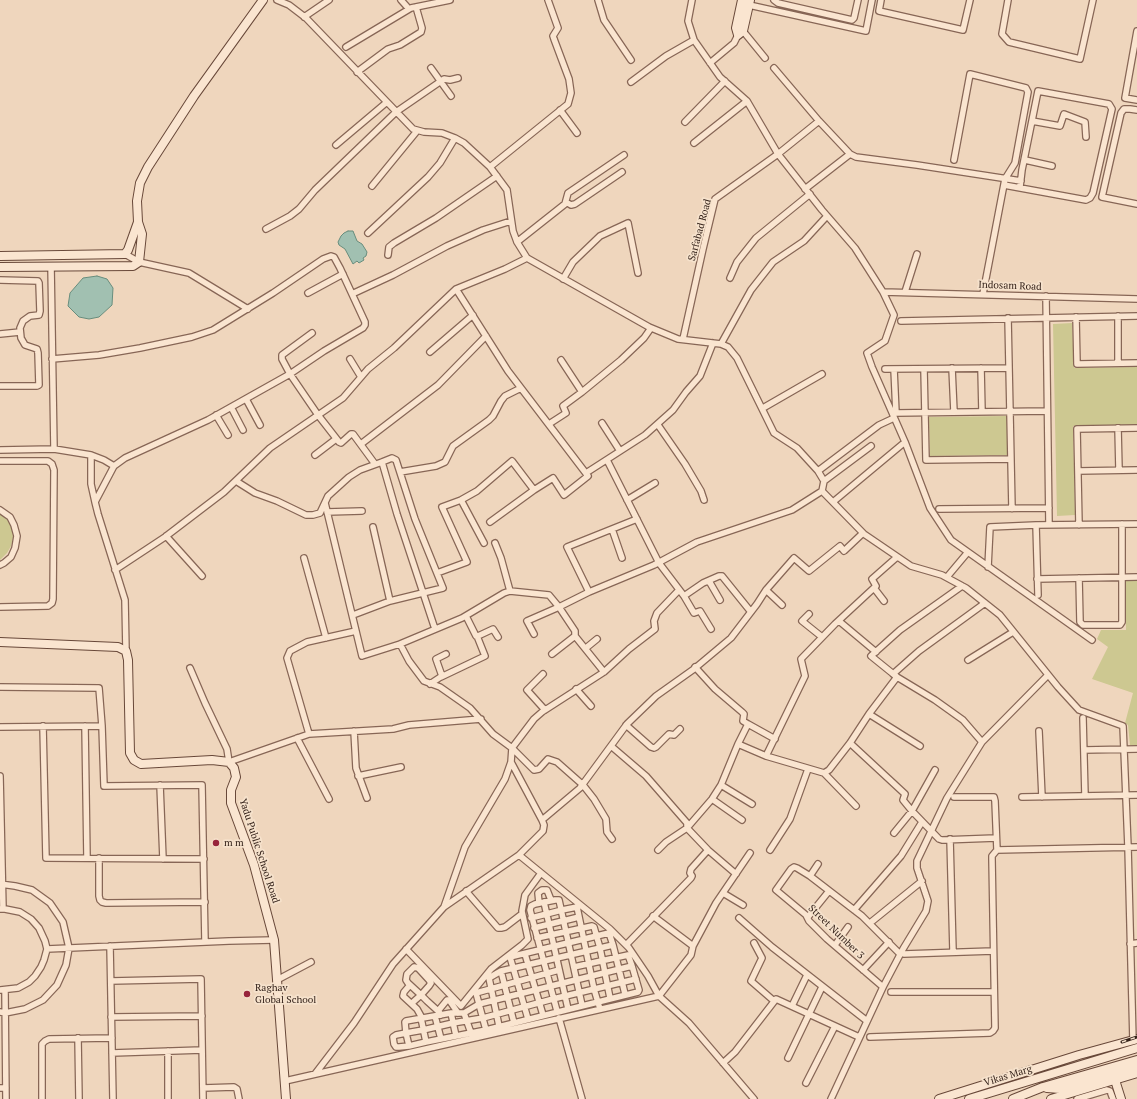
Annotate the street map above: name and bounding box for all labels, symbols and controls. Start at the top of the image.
street label: Sarfabad Road [686,198,714,262]
street label: Indosam Road [978,279,1042,293]
street label: Yadu Public School Road [236,797,282,905]
place label: m m [224,837,244,849]
marker: m m [211,838,221,848]
street label: Street Number 3 [806,902,866,962]
place label: Raghav Global School [255,982,316,1006]
marker: Raghav Global School [242,989,252,999]
street label: Vikas Marg [983,1063,1033,1089]

